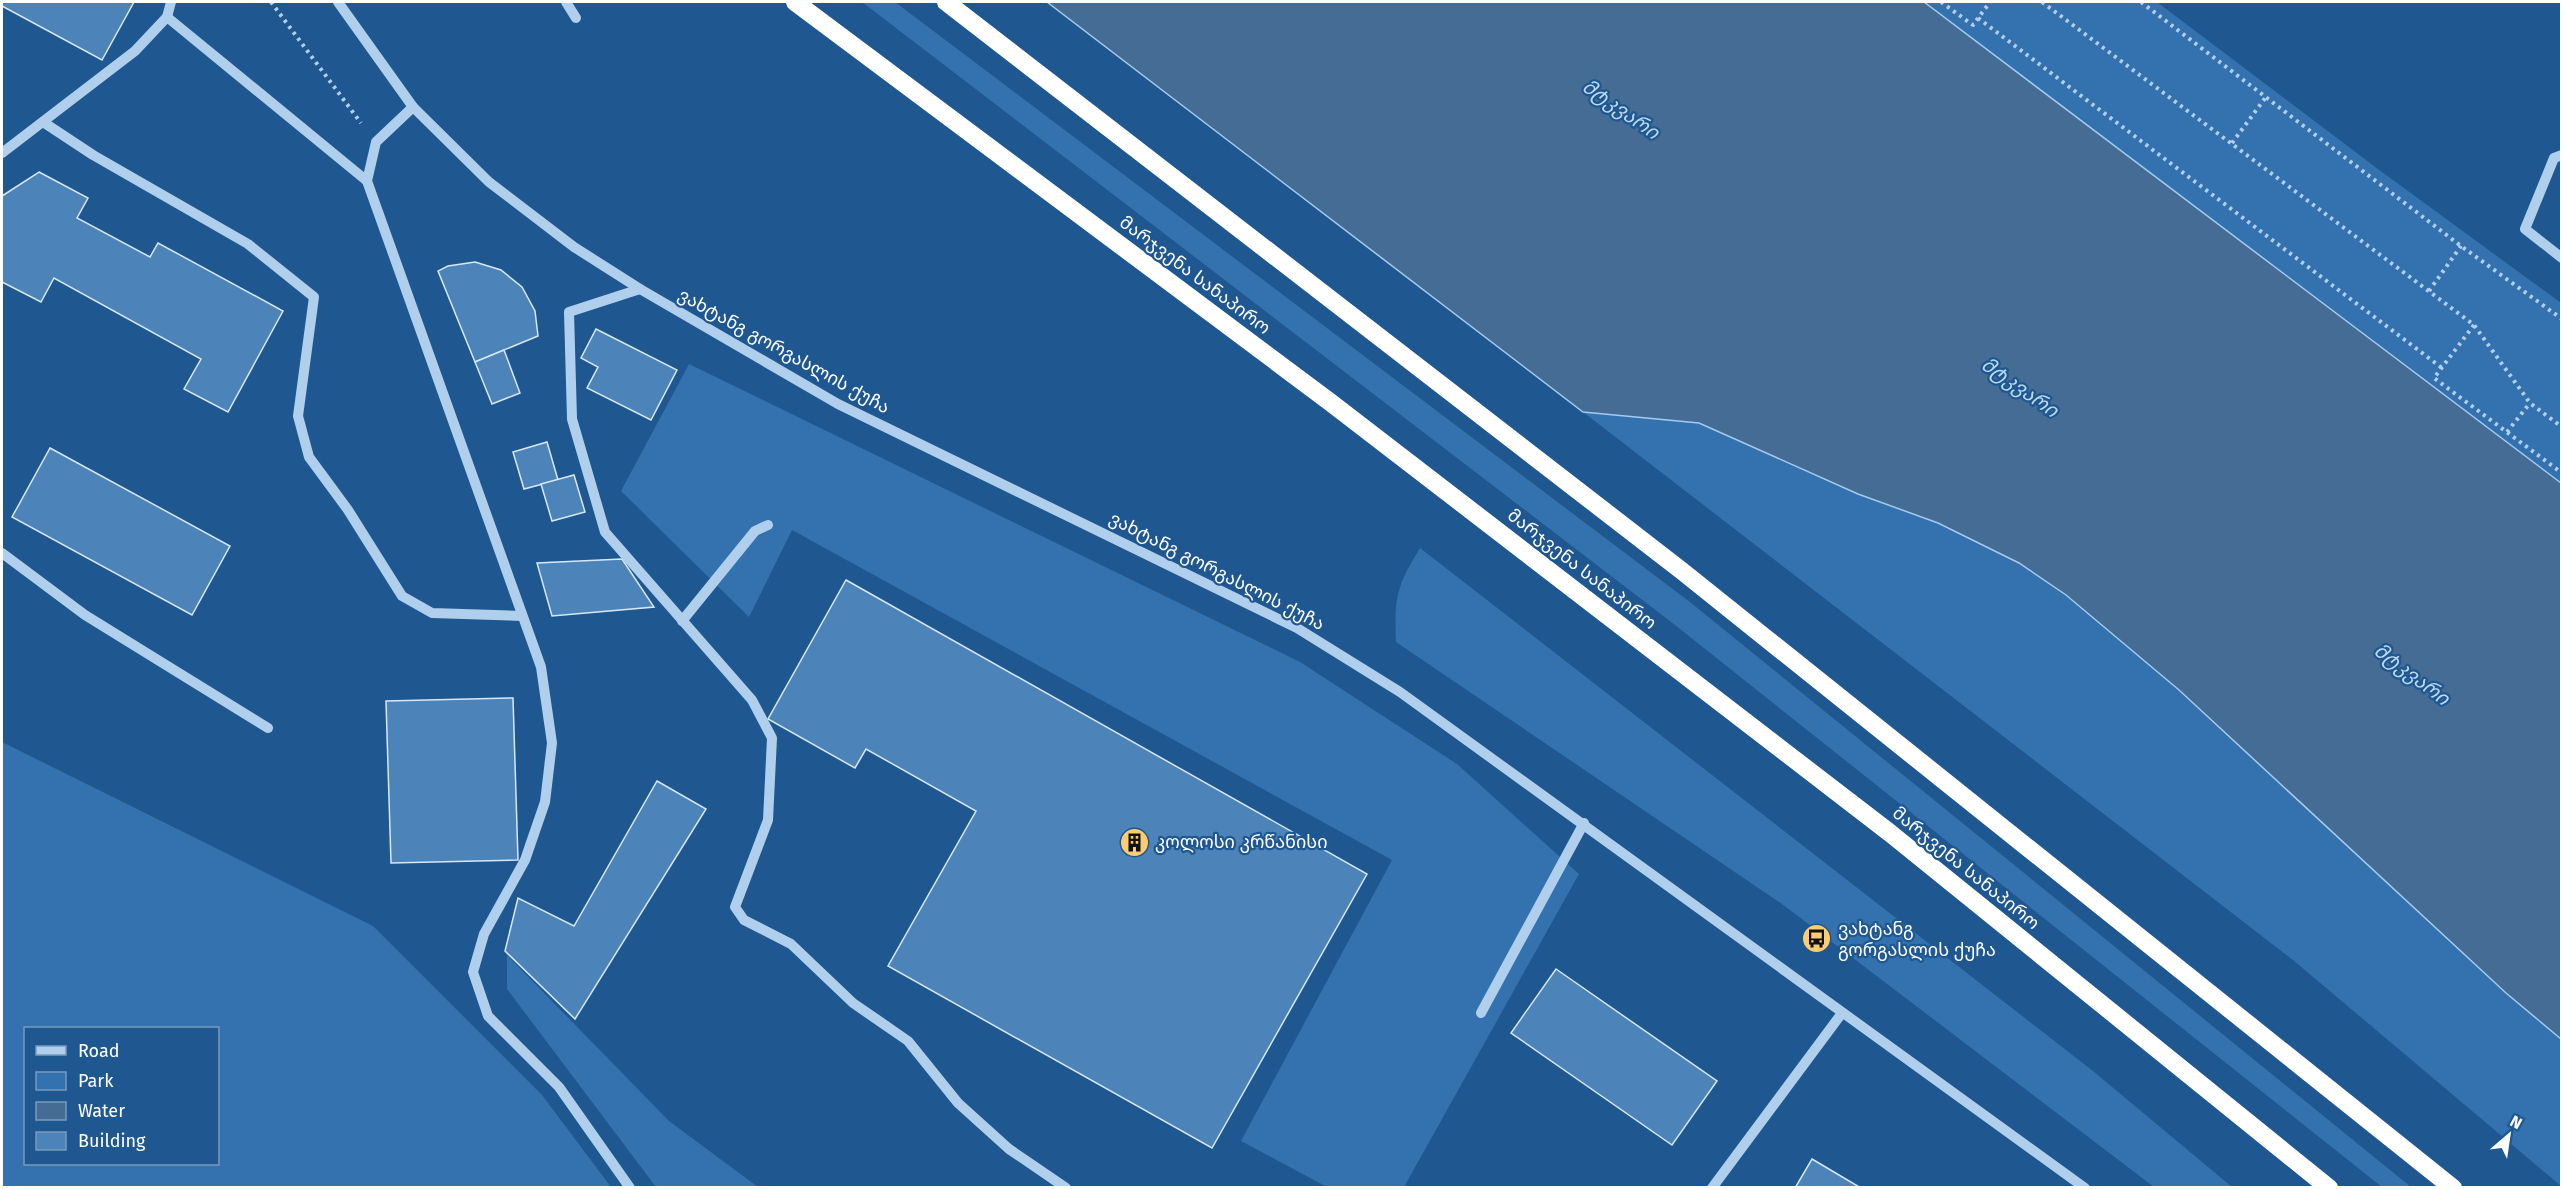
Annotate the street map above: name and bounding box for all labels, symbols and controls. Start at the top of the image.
water label: მტკვარი [1578,74,1665,145]
street label: მარჯვენა სანაპირო [1115,211,1275,339]
street label: ვახტანგ გორგასლის ქუჩა [674,284,894,418]
water label: მტკვარი [1977,352,2064,423]
street label: მარჯვენა სანაპირო [1503,504,1661,634]
street label: ვახტანგ გორგასლის ქუჩა [1106,507,1328,635]
water label: მტკვარი [2370,638,2456,711]
street label: მარჯვენა სანაპირო [1888,802,2044,934]
building icon: კოლოსი კრწანისი [1118,826,1150,858]
place label: კოლოსი კრწანისი [1155,831,1328,853]
place label: ვახტანგ გორგასლის ქუჩა [1838,918,1996,961]
bus stop icon: ვახტანგ გორგასლის ქუჩა [1801,923,1833,955]
legend [24,1027,219,1165]
text: Road [78,1040,120,1062]
text: Park [78,1070,114,1092]
text: Water [78,1100,125,1122]
north arrow [2479,1105,2539,1165]
text: N [2507,1111,2525,1133]
text: Building [78,1130,146,1152]

